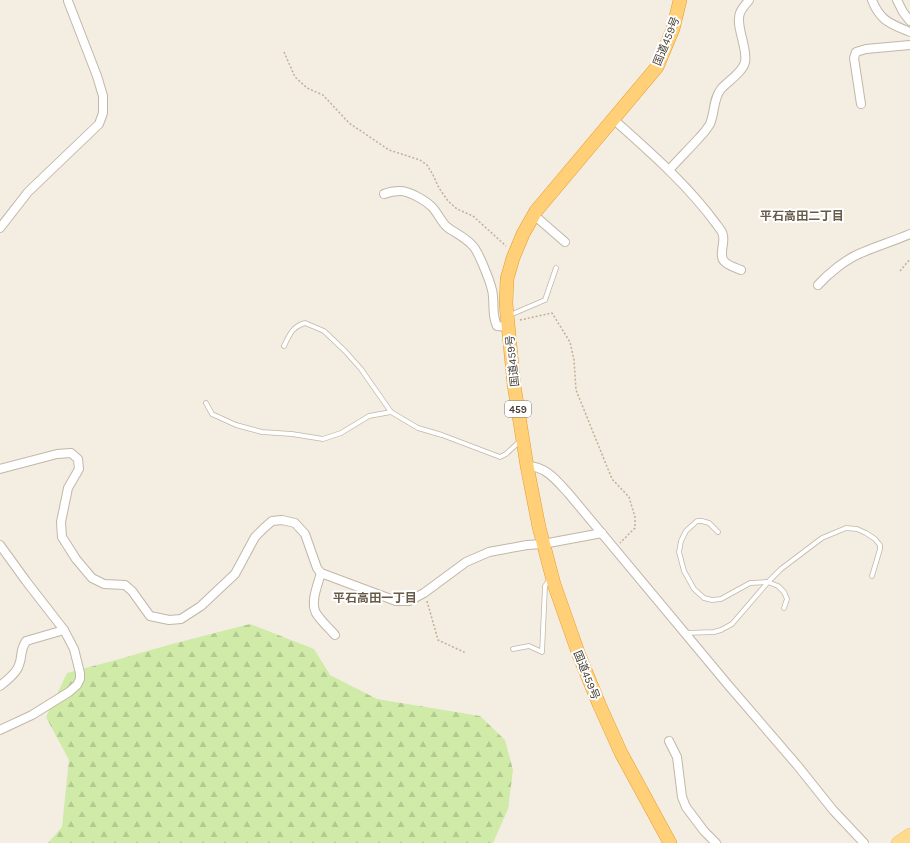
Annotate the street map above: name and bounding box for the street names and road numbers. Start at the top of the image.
street label: 国道459号 [651,15,682,68]
street label: 国道459号 [503,335,522,387]
road number: 459 [505,401,531,417]
street label: 国道459号 [571,649,602,702]

